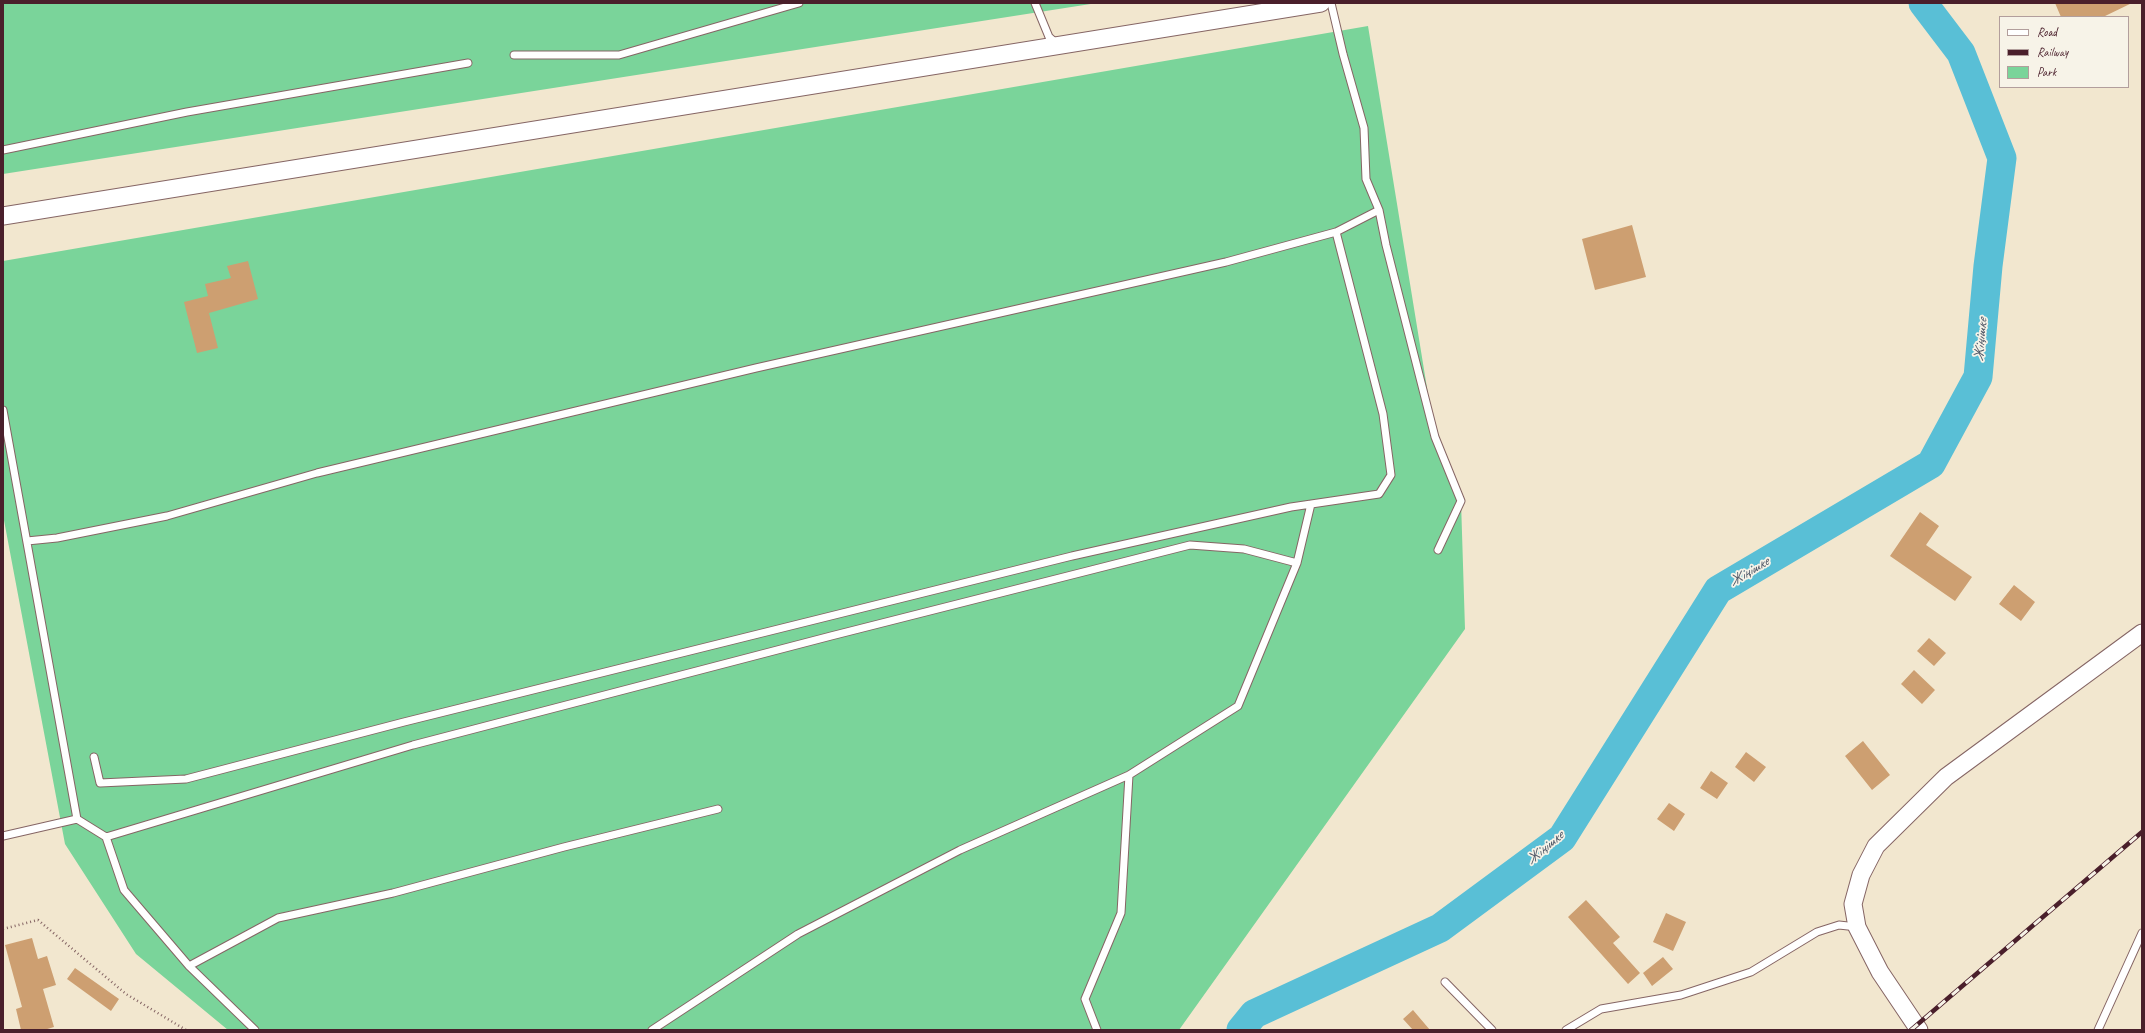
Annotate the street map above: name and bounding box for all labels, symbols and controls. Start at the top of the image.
legend [1999,16,2129,88]
text: Road [2037,24,2057,40]
text: Railway [2037,44,2068,60]
text: Park [2037,64,2056,80]
water label: Жіңішке [1970,318,1992,362]
water label: Жіңішке [1726,553,1772,591]
water label: Жіңішке [1523,827,1567,869]

